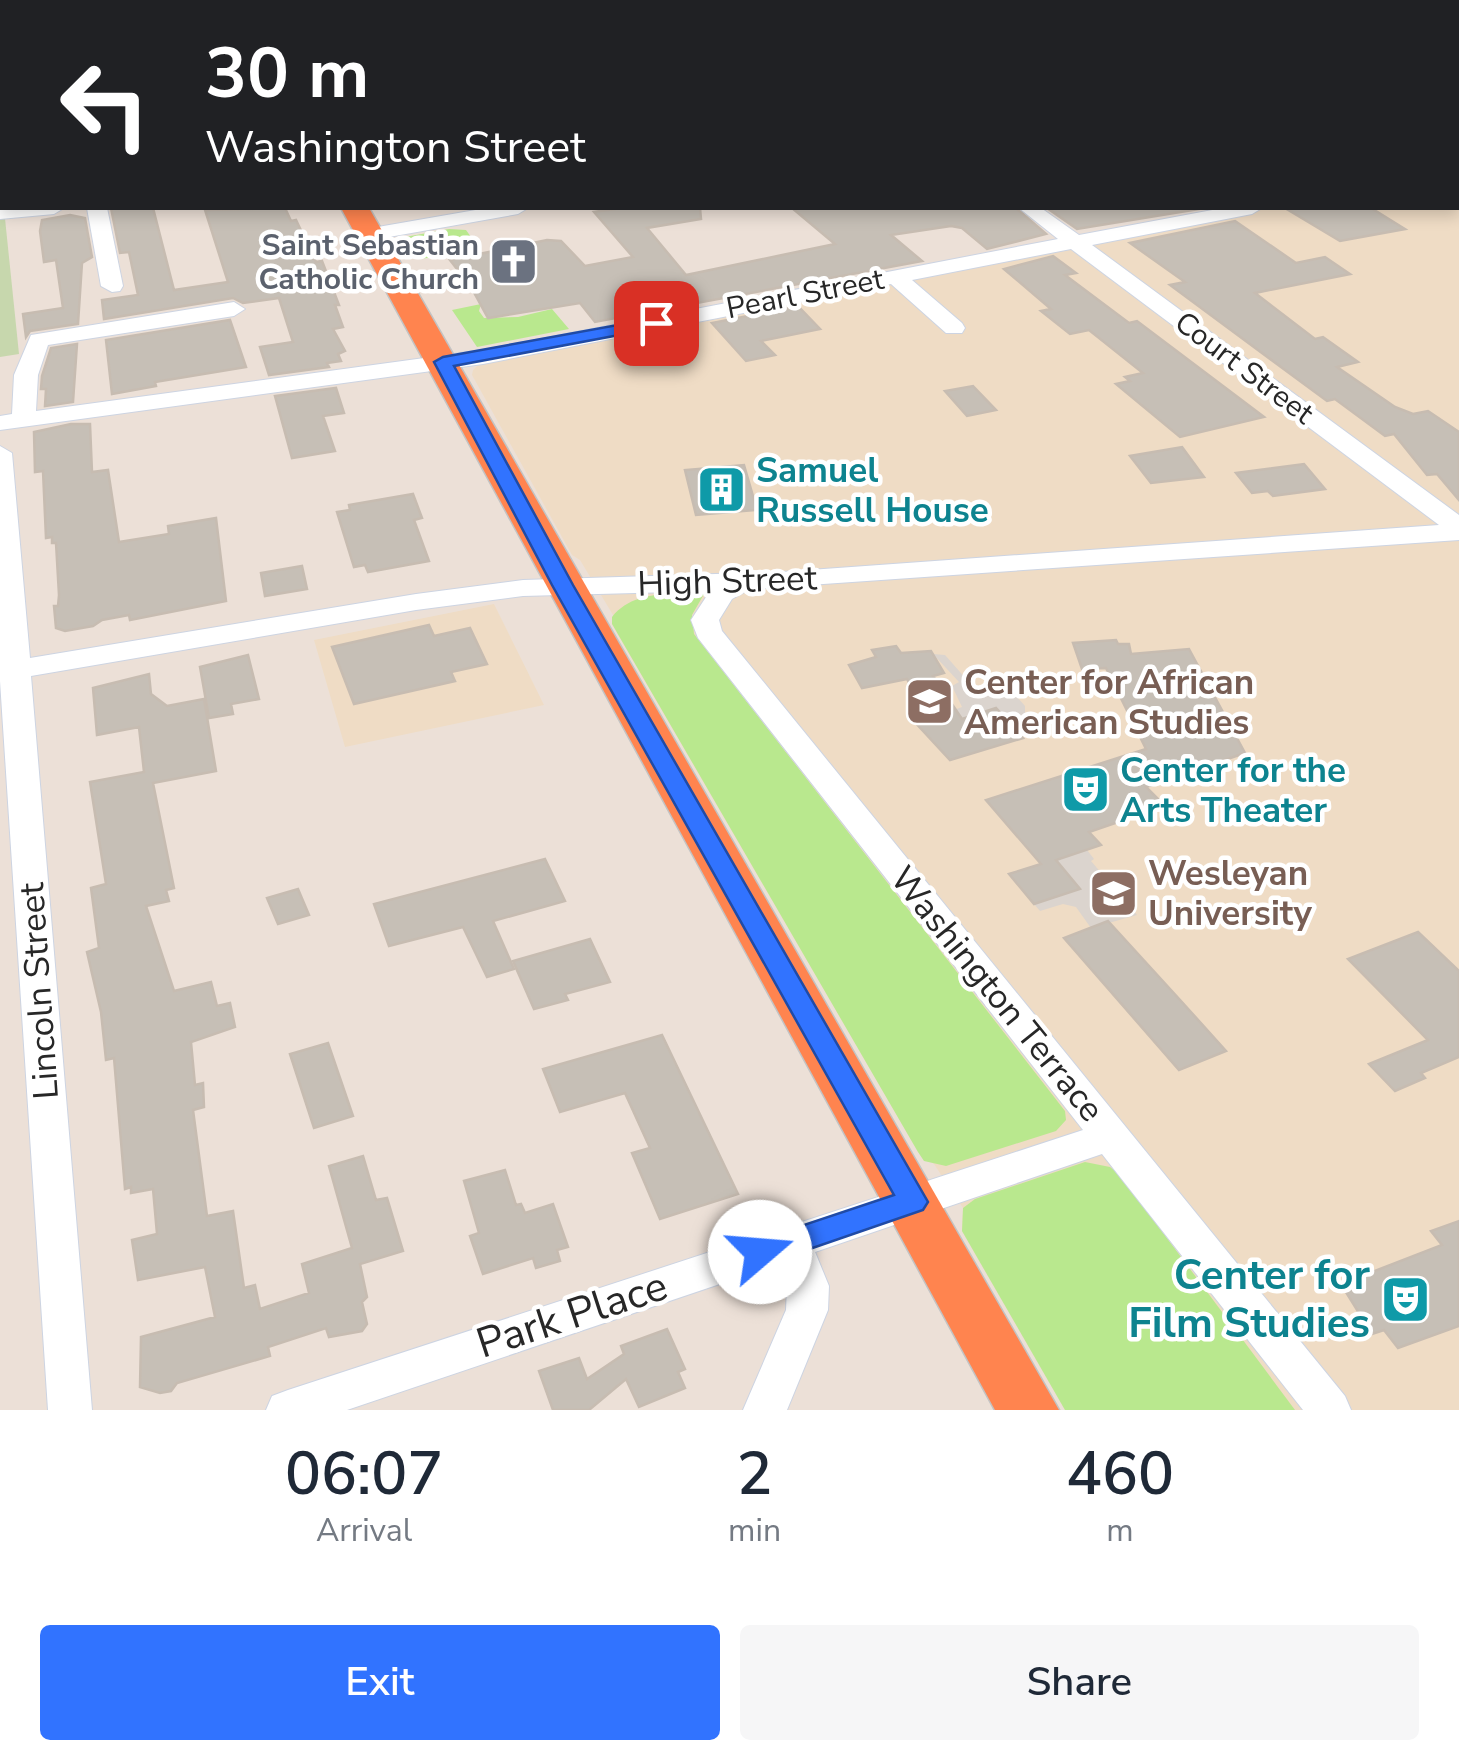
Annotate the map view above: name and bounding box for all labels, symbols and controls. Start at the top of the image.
text: 30 m [205,26,369,122]
icon: left [40,40,170,170]
text: Washington Street [205,117,586,178]
place label: Saint Sebastian Catholic Church [258,225,479,300]
church icon: Saint Sebastian Catholic Church [488,236,540,288]
street label: Pearl Street [723,259,888,329]
pin [614,281,699,366]
icon: arrive [629,296,684,351]
street label: Court Street [1166,302,1322,434]
place label: Samuel Russell House [756,447,989,534]
building icon: Samuel Russell House [695,464,747,516]
street label: High Street [636,554,818,608]
place label: Center for African American Studies [964,659,1254,746]
school or university icon: Center for African American Studies [903,676,955,728]
place label: Center for the Arts Theater [1120,747,1346,834]
theatre icon: Center for the Arts Theater [1059,764,1111,816]
place label: Wesleyan University [1148,850,1313,937]
street label: Washington Terrace [879,857,1115,1131]
school or university icon: Wesleyan University [1087,867,1139,919]
street label: Lincoln Street [8,880,70,1101]
position arrow [708,1200,812,1304]
place label: Center for Film Studies [1128,1247,1371,1352]
street label: Park Place [469,1257,675,1373]
theatre icon: Center for Film Studies [1379,1273,1431,1325]
text: 06:07 [285,1433,443,1515]
text: 2 [737,1433,773,1515]
text: 460 [1066,1433,1174,1515]
text: Arrival [316,1509,412,1552]
text: min [728,1509,781,1552]
text: m [1106,1509,1134,1552]
button: Exit [40,1625,720,1740]
button: Share [740,1625,1419,1740]

